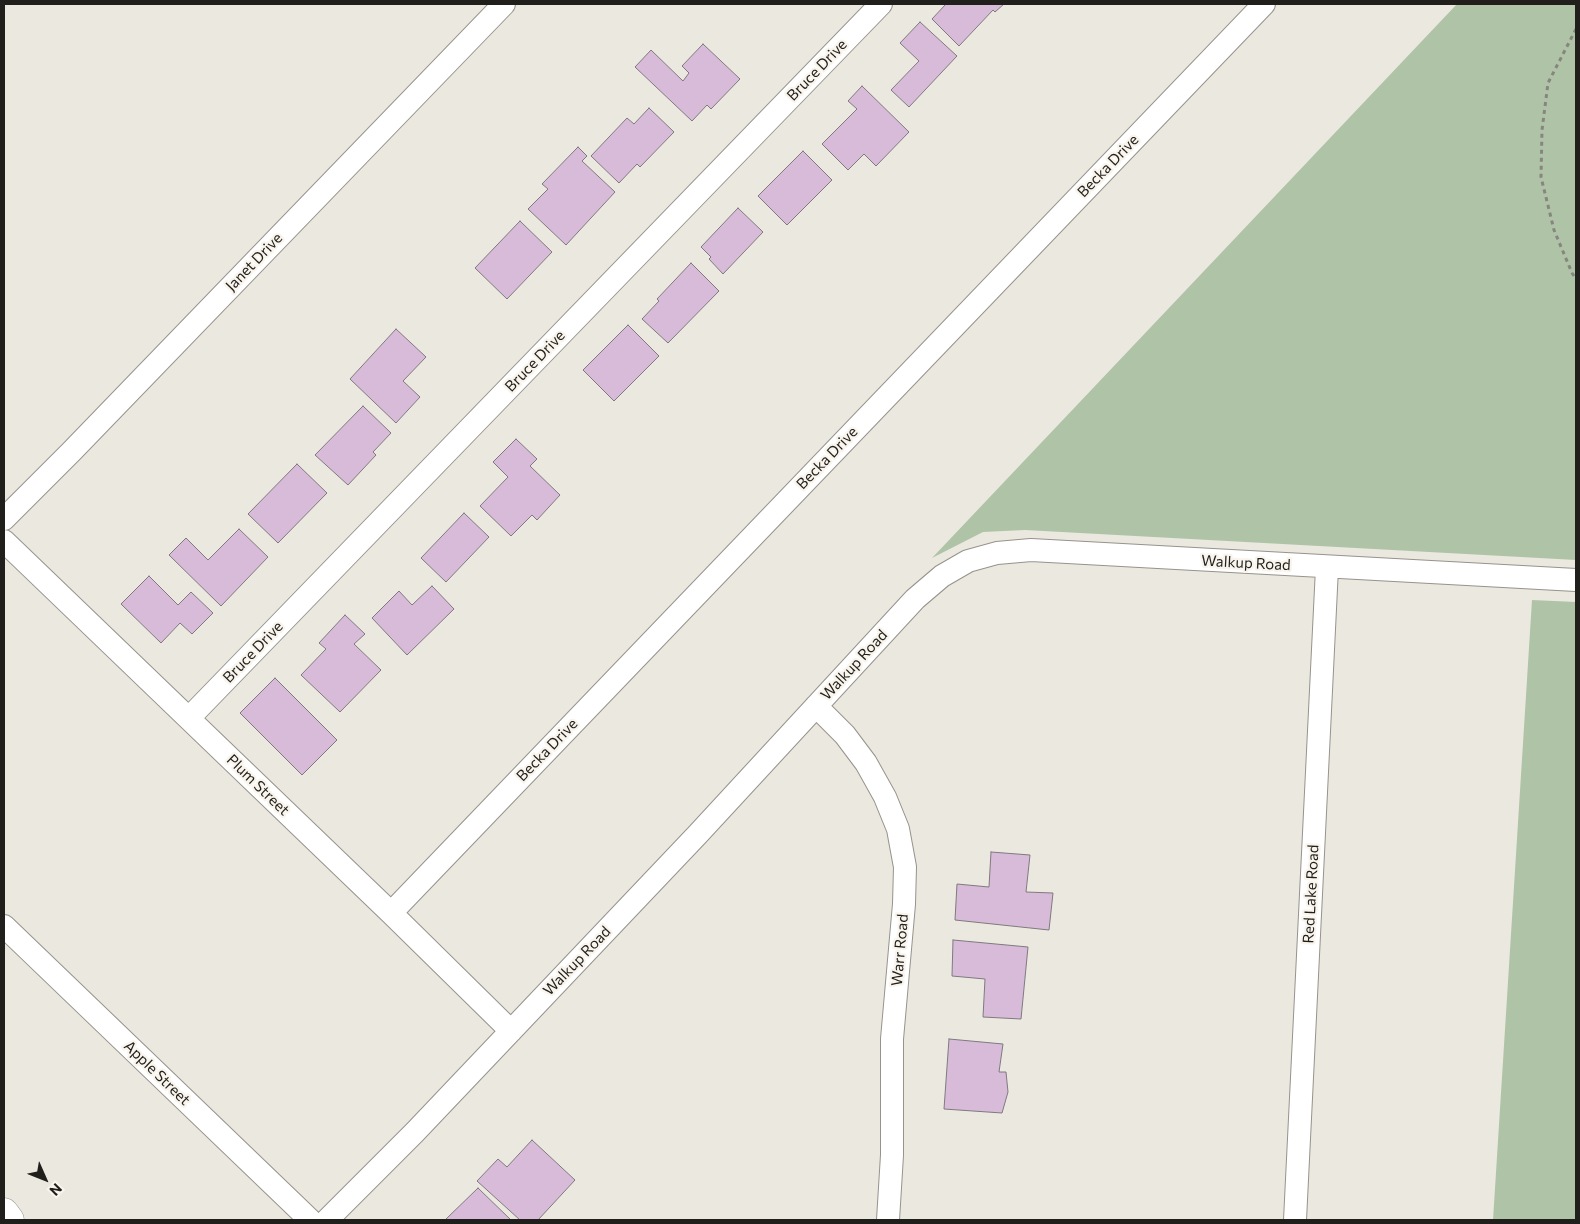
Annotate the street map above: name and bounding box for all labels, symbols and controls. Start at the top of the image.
street label: Bruce Drive [783,36,851,104]
street label: Becka Drive [1074,131,1142,201]
street label: Janet Drive [222,229,286,295]
street label: Bruce Drive [501,327,569,395]
street label: Becka Drive [793,423,861,493]
street label: Walkup Road [1201,552,1291,574]
street label: Bruce Drive [219,618,287,686]
street label: Walkup Road [817,626,891,704]
street label: Becka Drive [513,715,581,785]
street label: Plum Street [223,751,293,819]
street label: Red Lake Road [1299,844,1323,944]
street label: Warr Road [888,913,912,987]
street label: Walkup Road [539,923,615,999]
street label: Apple Street [120,1037,194,1109]
north arrow [20,1154,70,1204]
text: N [46,1180,66,1199]

